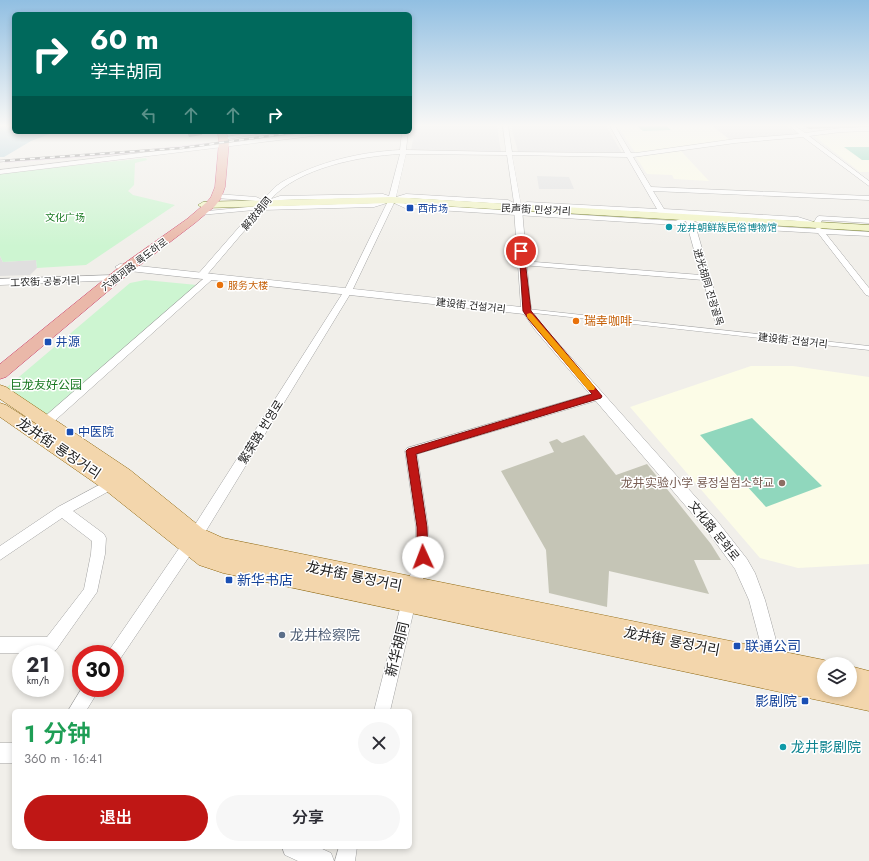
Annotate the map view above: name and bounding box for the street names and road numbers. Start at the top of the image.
street label: 解放胡同 [238,193,275,233]
street label: 民声街 민성거리 [501,200,571,219]
street label: 六道河路 륙도하로 [98,234,171,294]
street label: 进光胡同 진광골목 [690,247,727,328]
street label: 工农街 공농거리 [10,273,80,290]
street label: 建设街 건설거리 [435,294,506,317]
street label: 建设街 건설거리 [757,329,828,352]
street label: 繁荣路 번영로 [234,396,288,468]
street label: 龙井街 룡정거리 [13,412,105,484]
street label: 文化路 문화로 [684,497,744,565]
street label: 龙井街 룡정거리 [304,556,404,596]
street label: 新华胡同 [381,619,413,679]
street label: 龙井街 룡정거리 [622,622,722,660]

